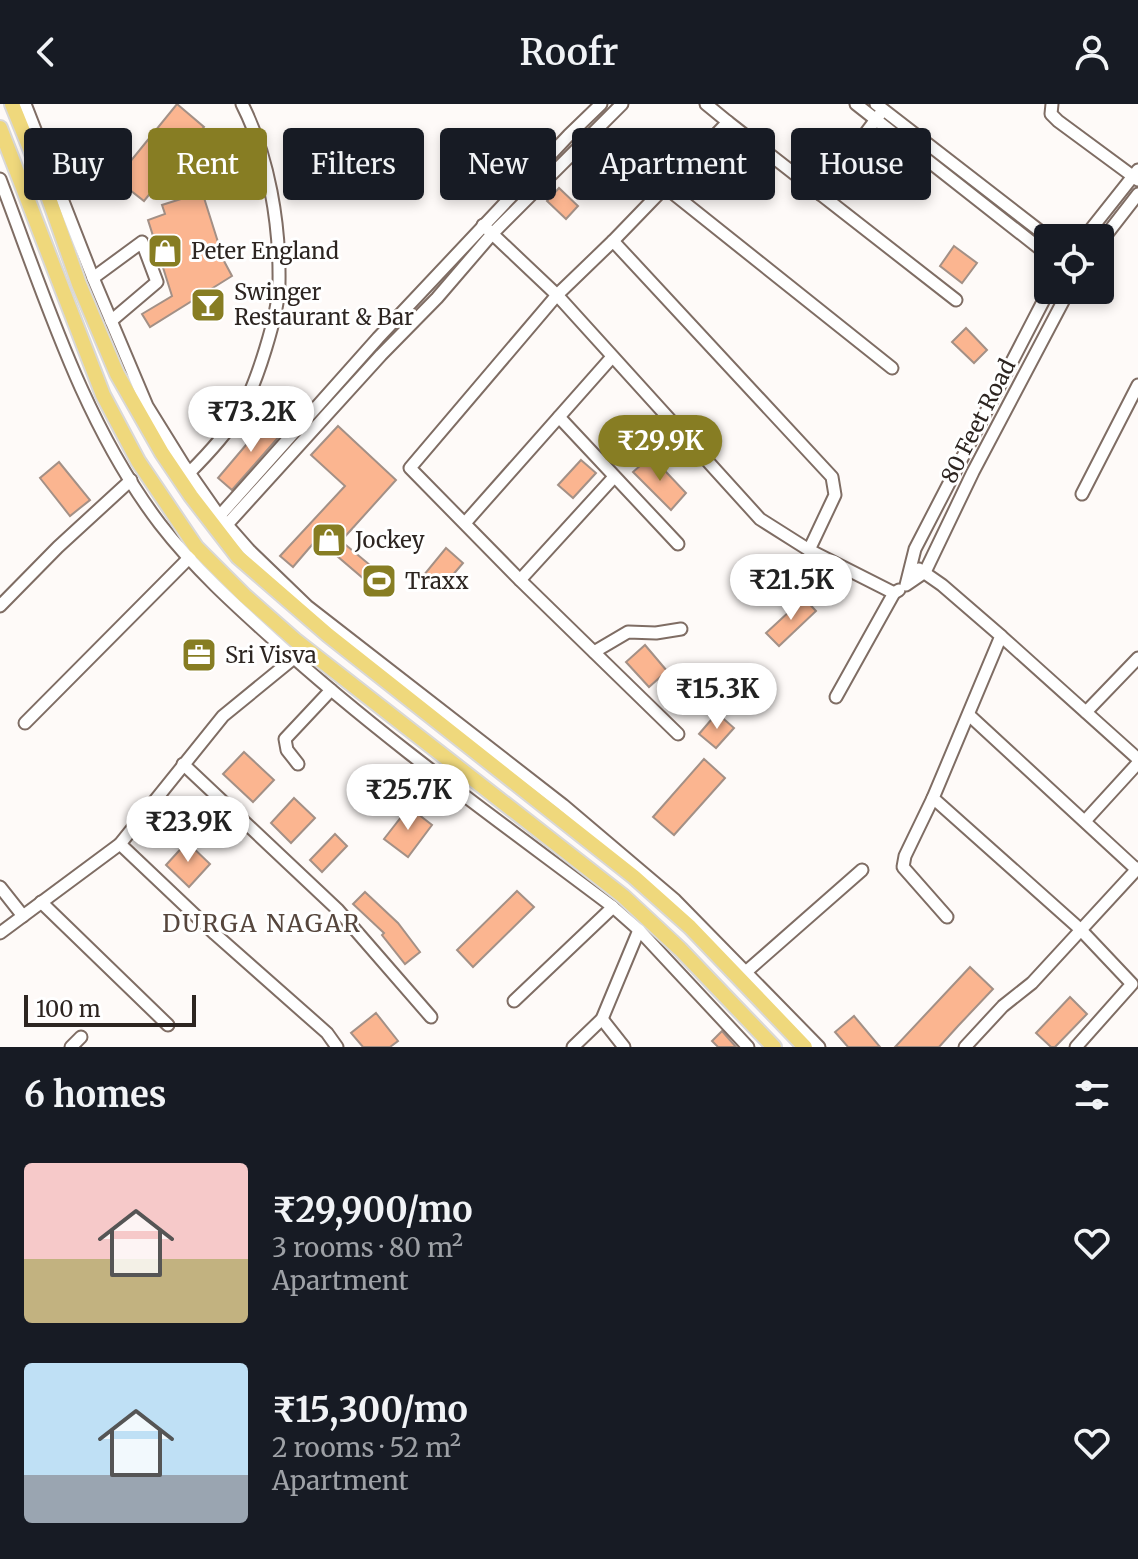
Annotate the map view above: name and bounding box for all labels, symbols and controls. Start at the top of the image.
icon: back [24,30,68,74]
text: Roofr [520,30,618,75]
icon: person [1070,30,1114,74]
chip: Buy [24,128,132,200]
chip: Rent [148,128,267,200]
chip: Filters [283,128,424,200]
chip: New [440,128,556,200]
chip: Apartment [572,128,775,200]
chip: House [791,128,931,200]
map controls [1034,224,1114,304]
button: locate [1034,224,1114,304]
shop icon: Peter England [146,232,184,270]
place label: Peter England [191,237,339,265]
place label: Swinger Restaurant & Bar [234,278,414,331]
bar icon: Swinger Restaurant & Bar [189,286,227,324]
street label: 80 Feet Road [935,354,1021,488]
pin: ₹73.2K [186,386,316,454]
text: ₹73.2K [206,395,296,428]
pin: ₹29.9K [595,415,725,483]
text: ₹29.9K [616,424,704,457]
shop icon: Jockey [310,521,348,559]
place label: Jockey [354,526,425,554]
pin: ₹21.5K [726,554,856,622]
sports icon: Traxx [360,562,398,600]
text: ₹21.5K [748,563,834,596]
place label: Traxx [405,567,469,595]
office icon: Sri Visva [180,636,218,674]
place label: Sri Visva [225,641,317,669]
pin: ₹15.3K [652,663,782,731]
text: ₹15.3K [675,672,759,705]
pin: ₹25.7K [343,764,473,832]
text: ₹25.7K [364,773,452,806]
pin: ₹23.9K [123,796,253,864]
text: ₹23.9K [144,805,232,838]
district label: DURGA NAGAR [162,908,362,939]
scale bar [24,991,196,1027]
text: 100 m [36,995,101,1023]
icon: filters [1070,1073,1114,1117]
text: 6 homes [24,1074,166,1116]
text: ₹29,900/mo [272,1189,473,1231]
icon: home [88,1195,184,1291]
icon: heart [1070,1221,1114,1265]
text: 3 rooms · 80 m² [272,1231,463,1264]
text: Apartment [272,1264,409,1297]
text: ₹15,300/mo [272,1389,468,1431]
icon: home [88,1395,184,1491]
icon: heart [1070,1421,1114,1465]
text: 2 rooms · 52 m² [272,1431,461,1464]
text: Apartment [272,1464,409,1497]

